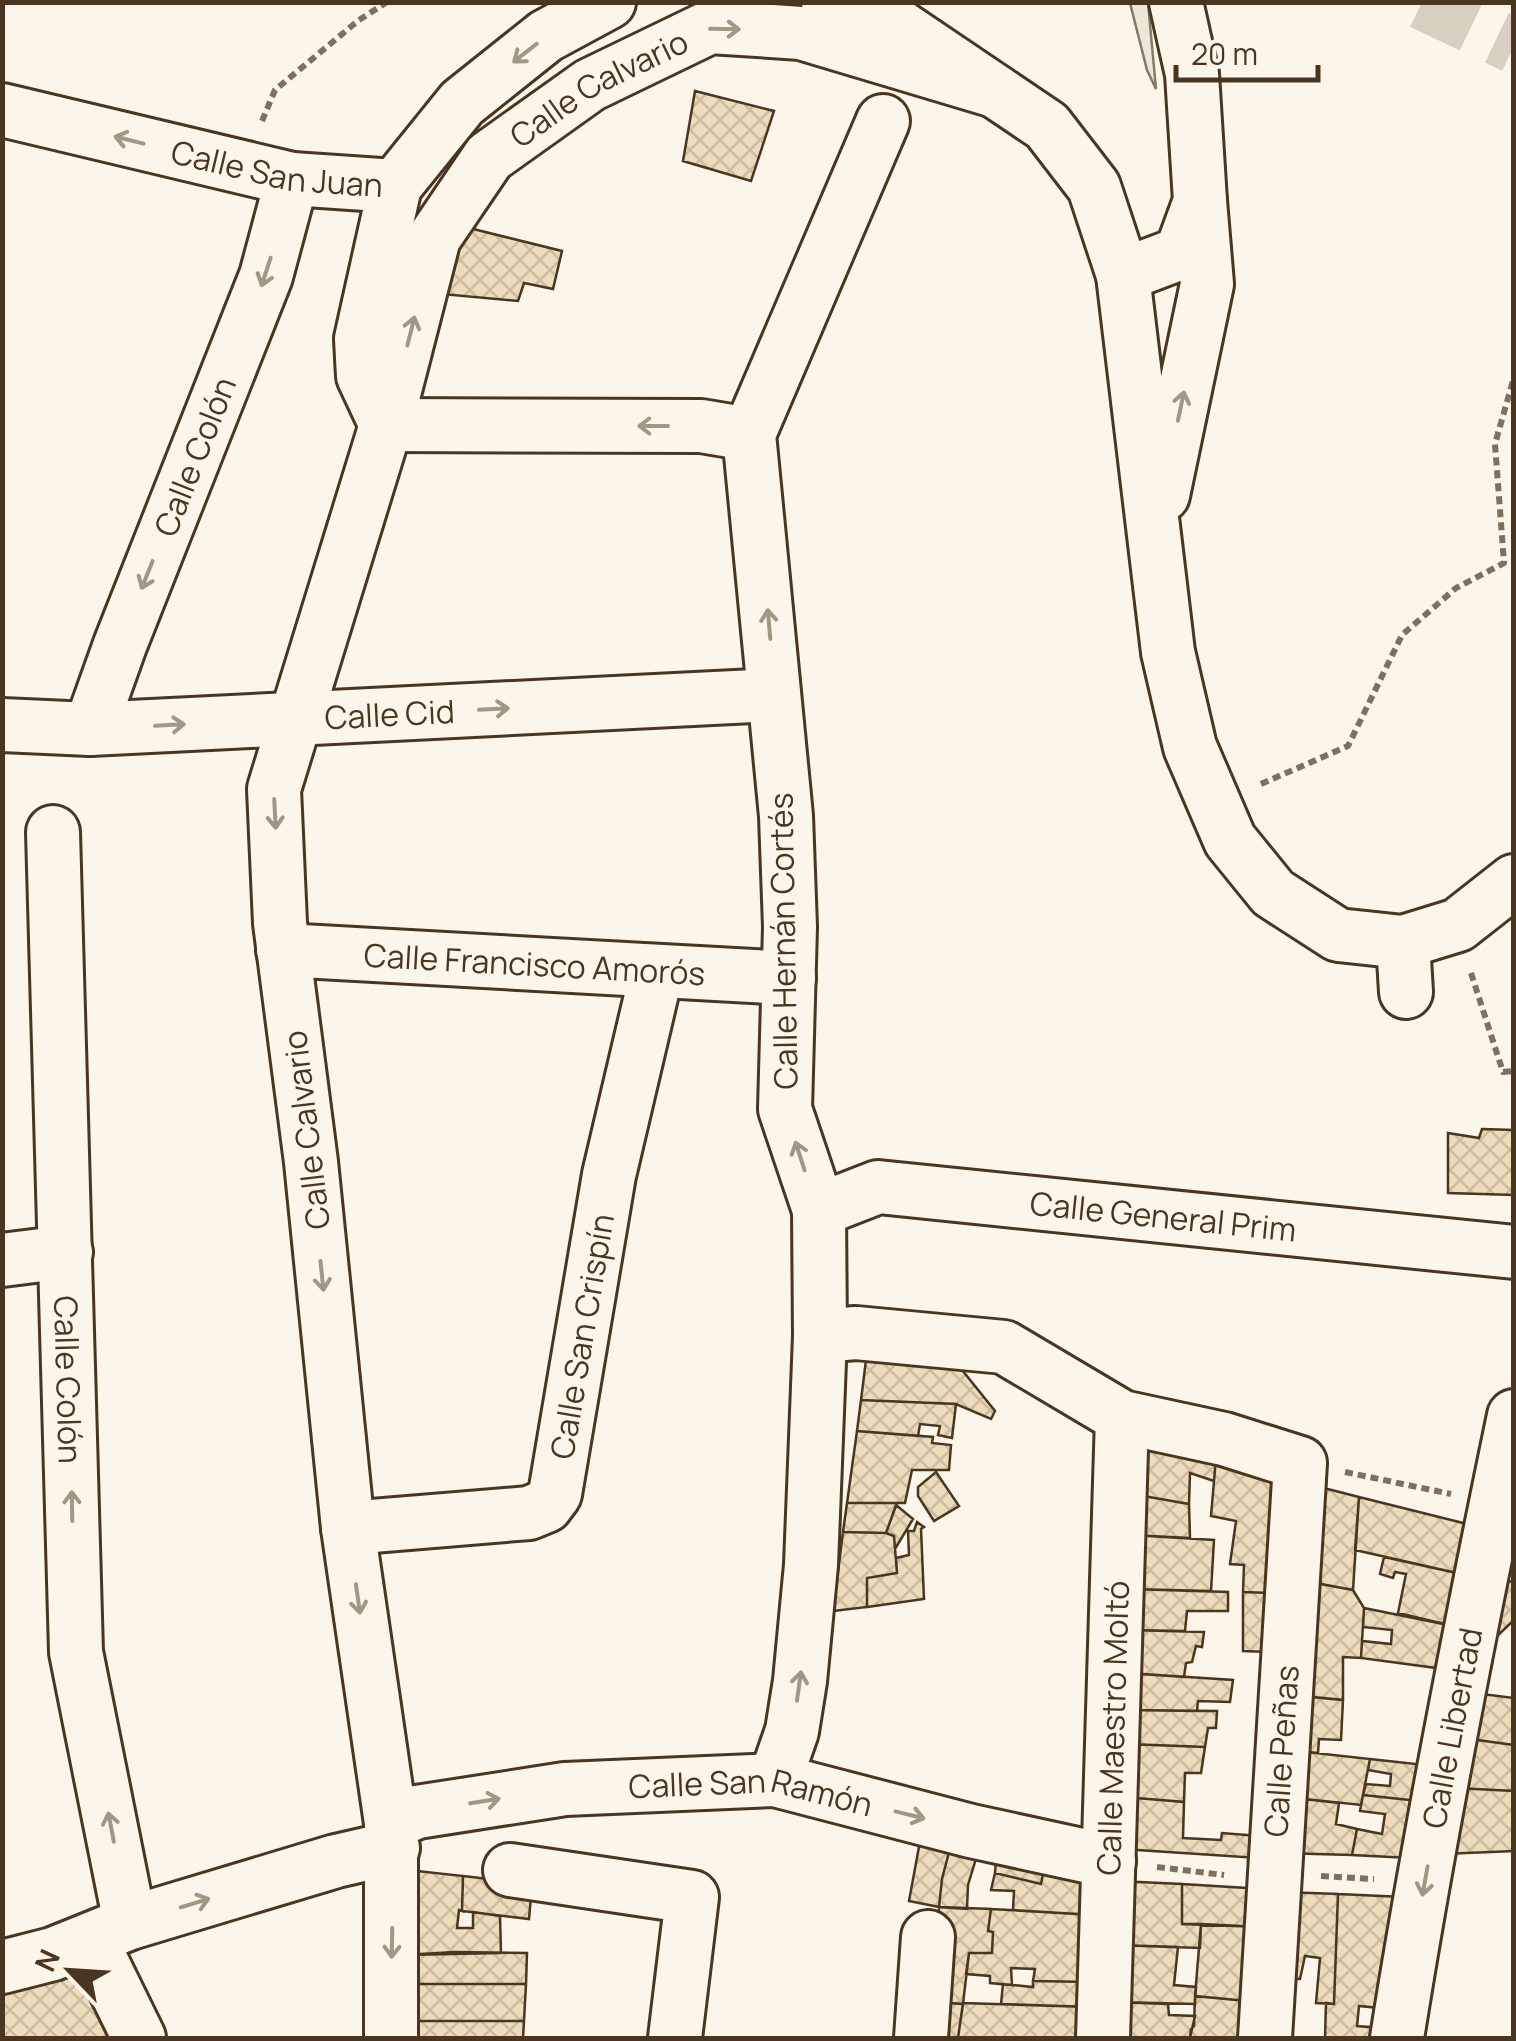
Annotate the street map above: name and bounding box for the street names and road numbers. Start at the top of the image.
street label: Calle Calvario [501,19,695,157]
street label: Calle San Juan [167,129,384,207]
street label: Calle Colón [143,370,246,543]
street label: Calle Cid [323,689,456,739]
street label: Calle Hernán Cortés [758,792,808,1090]
street label: Calle Francisco Amorós [363,933,706,995]
street label: Calle Calvario [272,1028,340,1232]
street label: Calle General Prim [1028,1181,1298,1252]
street label: Calle San Crispín [539,1210,624,1462]
street label: Calle Colón [44,1295,93,1464]
street label: Calle Maestro Moltó [1086,1580,1139,1876]
street label: Calle Libertad [1411,1624,1492,1832]
street label: Calle Peñas [1253,1664,1309,1838]
street label: Calle San Ramón [628,1758,877,1827]

